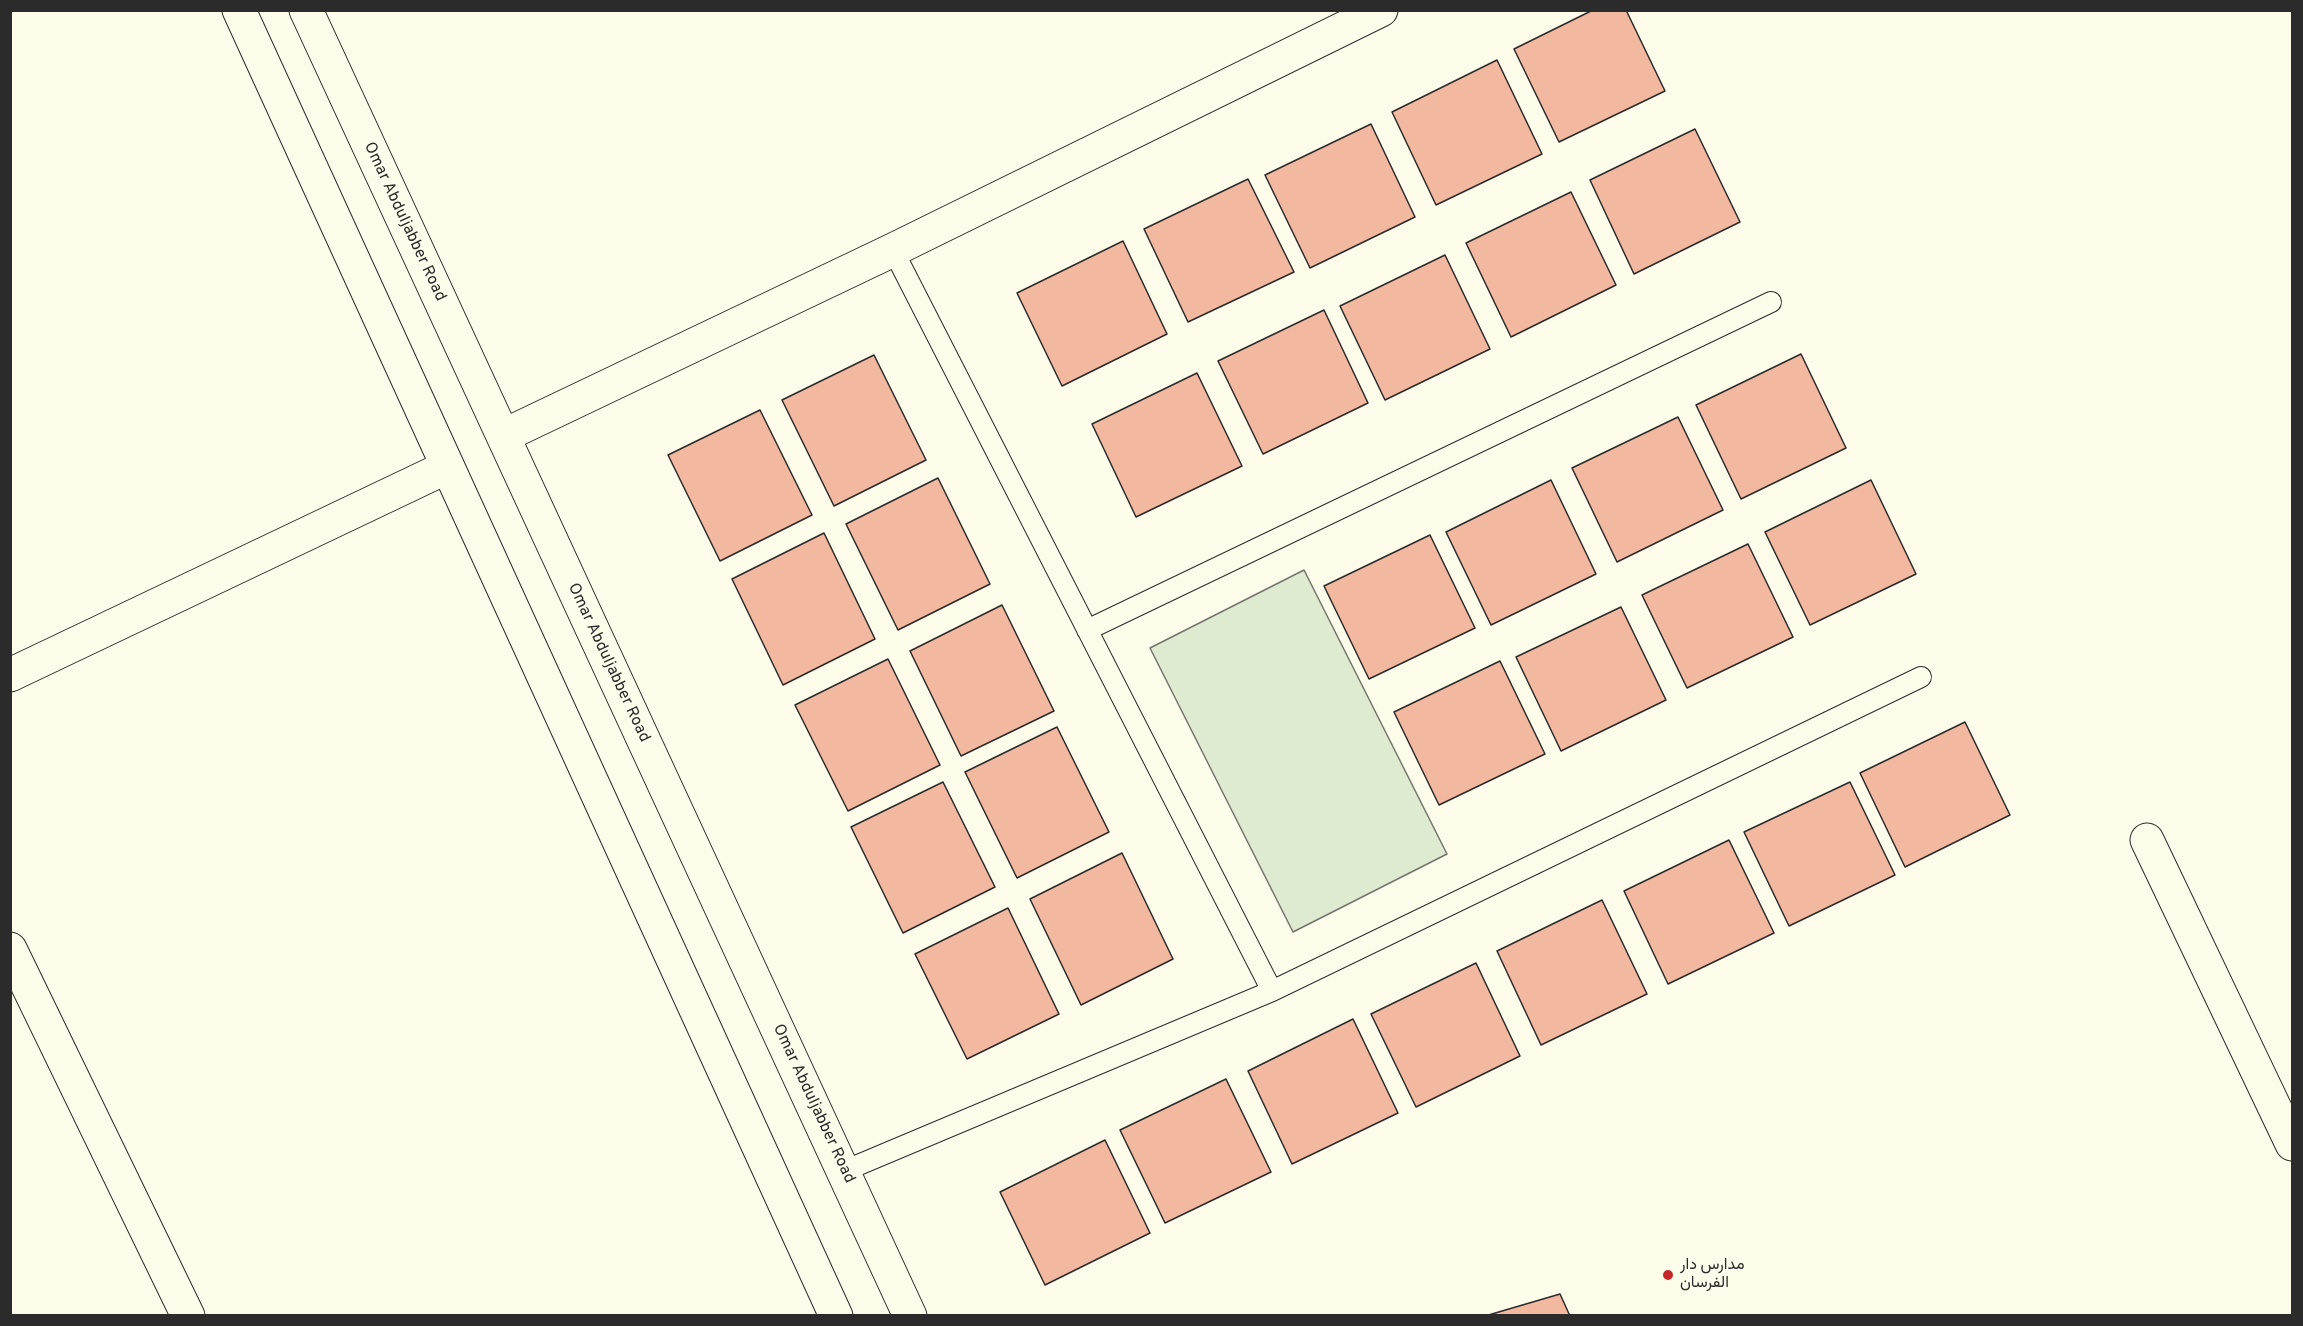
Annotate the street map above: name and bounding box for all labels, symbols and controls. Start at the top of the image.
street label: Omar Abduljabber Road [359,139,449,305]
street label: Omar Abduljabber Road [563,580,653,746]
street label: Omar Abduljabber Road [768,1021,858,1187]
place label: مدارس دار الفرسان [1680,1256,1744,1294]
marker: مدارس دار الفرسان [1661,1268,1675,1282]

